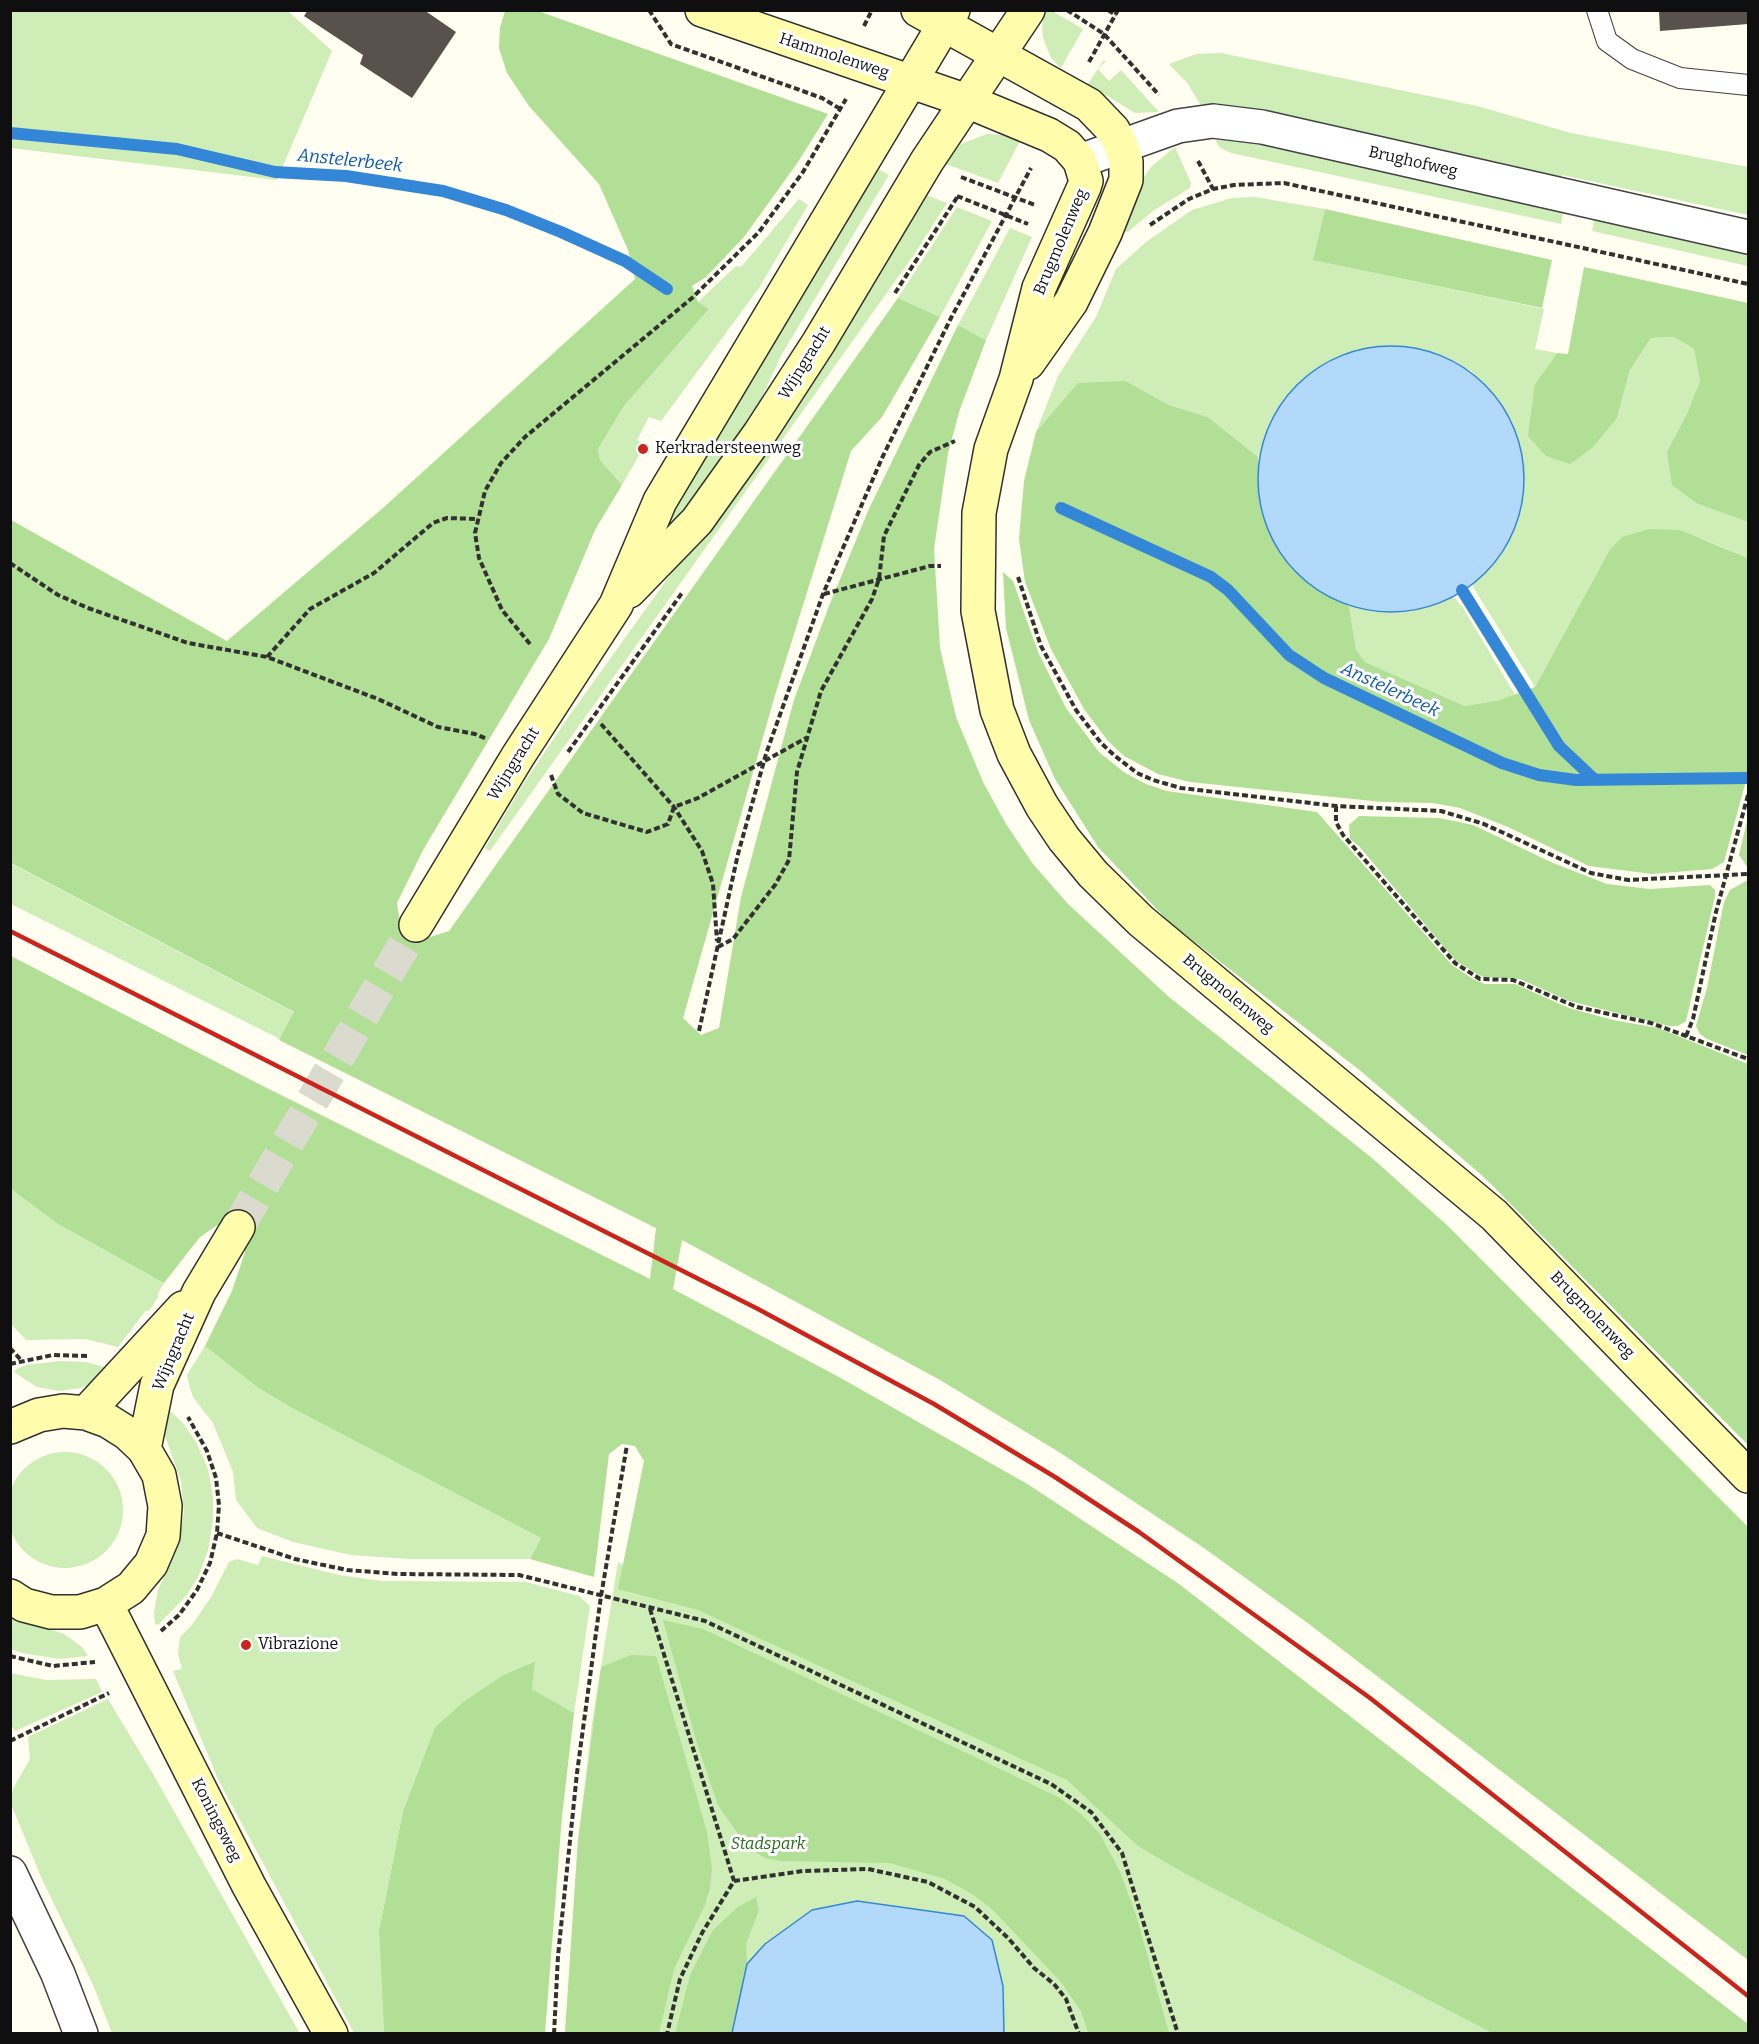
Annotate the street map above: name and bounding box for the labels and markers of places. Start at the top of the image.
place label: Kerkradersteenweg [655,439,801,459]
marker: Kerkradersteenweg [636,442,650,456]
place label: Vibrazione [258,1635,338,1655]
marker: Vibrazione [239,1638,253,1652]

